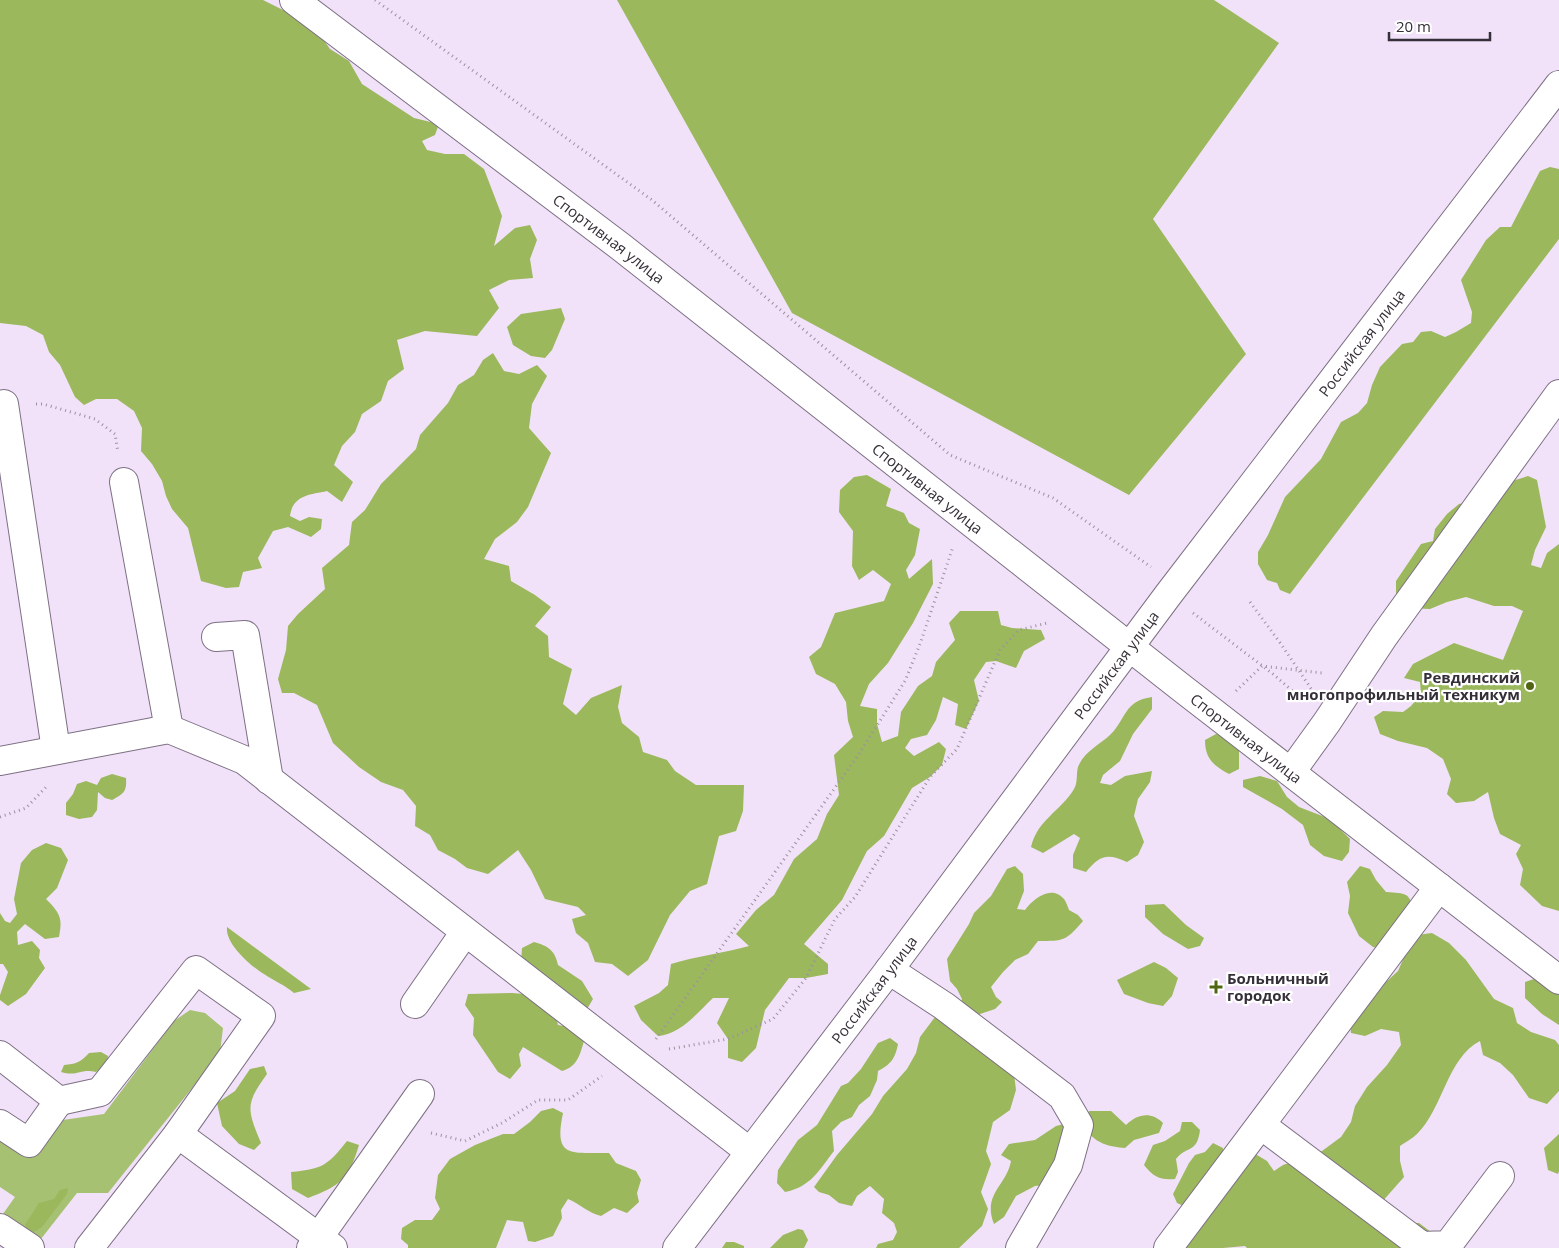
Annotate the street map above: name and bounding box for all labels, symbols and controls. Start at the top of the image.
scale bar [1389,10,1490,42]
text: 20 m [1396,16,1431,36]
street label: Спортивная улица [549,189,669,288]
street label: Российская улица [1314,285,1409,400]
street label: Спортивная улица [868,438,987,538]
street label: Российская улица [1069,607,1163,723]
place label: Ревдинский многопрофильный техникум [1287,667,1520,704]
marker: Ревдинский многопрофильный техникум [1524,680,1536,692]
street label: Спортивная улица [1187,689,1306,788]
street label: Российская улица [827,931,921,1047]
place label: Больничный городок [1227,968,1329,1005]
marker: Больничный городок [1209,980,1223,994]

